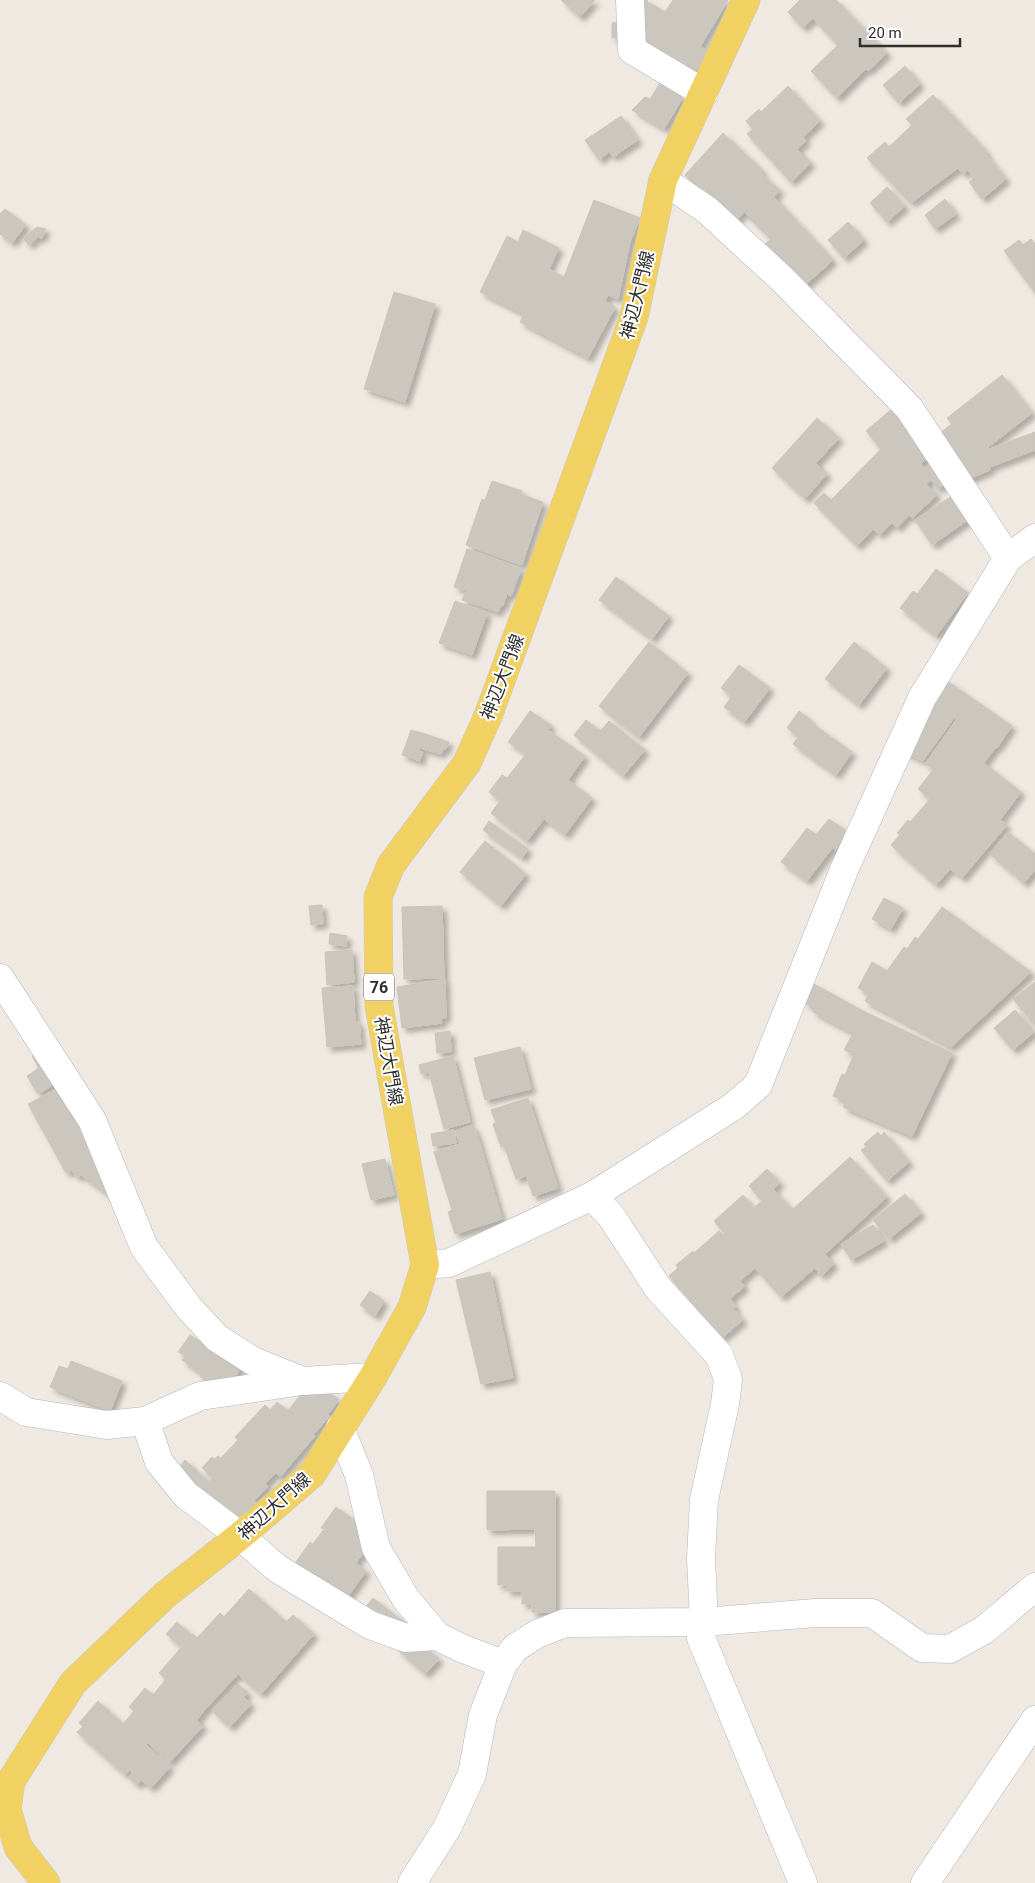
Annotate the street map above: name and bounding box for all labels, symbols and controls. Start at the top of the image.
scale bar [860,15,960,47]
text: 20 m [868,24,902,42]
street label: 神辺大門線 [616,249,658,341]
street label: 神辺大門線 [476,631,528,723]
road number: 76 [364,974,394,1000]
street label: 神辺大門線 [371,1015,407,1107]
street label: 神辺大門線 [234,1468,314,1544]

